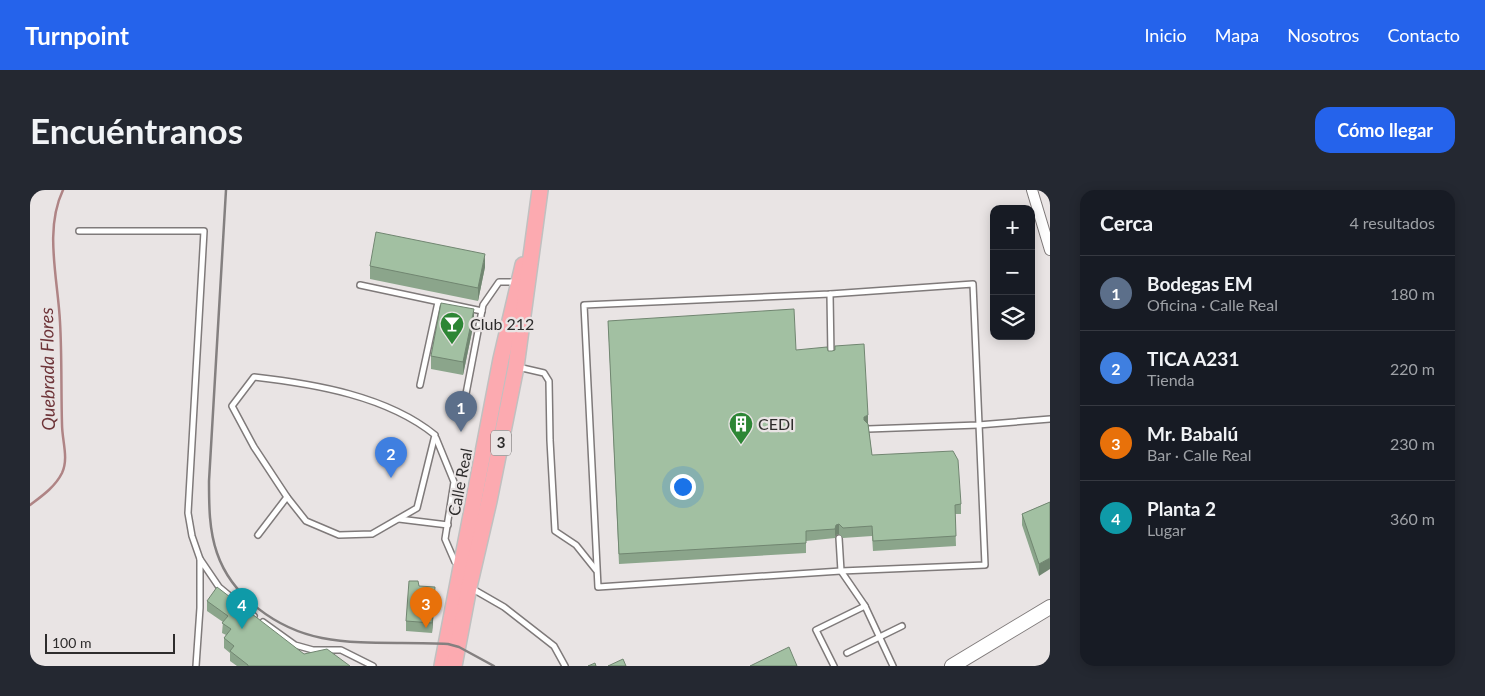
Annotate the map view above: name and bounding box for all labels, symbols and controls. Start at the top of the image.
text: Turnpoint [25,21,129,50]
text: Inicio [1144,24,1187,46]
text: Mapa [1215,24,1259,46]
text: Nosotros [1287,24,1359,46]
text: Contacto [1387,24,1460,46]
button: Cómo llegar [1315,107,1455,153]
text: Encuéntranos [30,109,243,151]
map controls [990,205,1035,340]
button: + [990,205,1035,250]
text: Cerca [1100,210,1153,235]
text: 4 resultados [1349,213,1435,232]
button: − [990,250,1035,295]
text: Bodegas EM [1147,272,1253,295]
text: 1 [1111,284,1121,303]
text: 180 m [1390,284,1435,303]
button: layers [990,295,1035,340]
text: Oficina · Calle Real [1147,295,1278,314]
water label: Quebrada Flores [35,307,59,431]
bar icon: Club 212 [439,311,465,345]
place label: Club 212 [470,314,534,333]
text: TICA A231 [1147,347,1239,370]
text: 2 [1111,359,1121,378]
text: 220 m [1390,359,1435,378]
text: Tienda [1147,370,1195,389]
pin: 1 [445,391,477,432]
building icon: CEDI [728,411,754,445]
place label: CEDI [758,414,795,433]
text: Mr. Babalú [1147,422,1238,445]
road number: 3 [491,430,511,456]
text: 3 [1111,434,1121,453]
text: 230 m [1390,434,1435,453]
pin: 2 [375,437,407,478]
text: Bar · Calle Real [1147,445,1251,464]
street label: Calle Real [444,447,475,517]
your location [670,474,696,500]
text: Planta 2 [1147,497,1216,520]
text: 4 [1111,509,1121,528]
text: 360 m [1390,509,1435,528]
text: Lugar [1147,520,1186,539]
pin: 3 [410,587,442,628]
pin: 4 [226,588,258,629]
scale bar [45,631,175,654]
text: 100 m [52,634,91,651]

